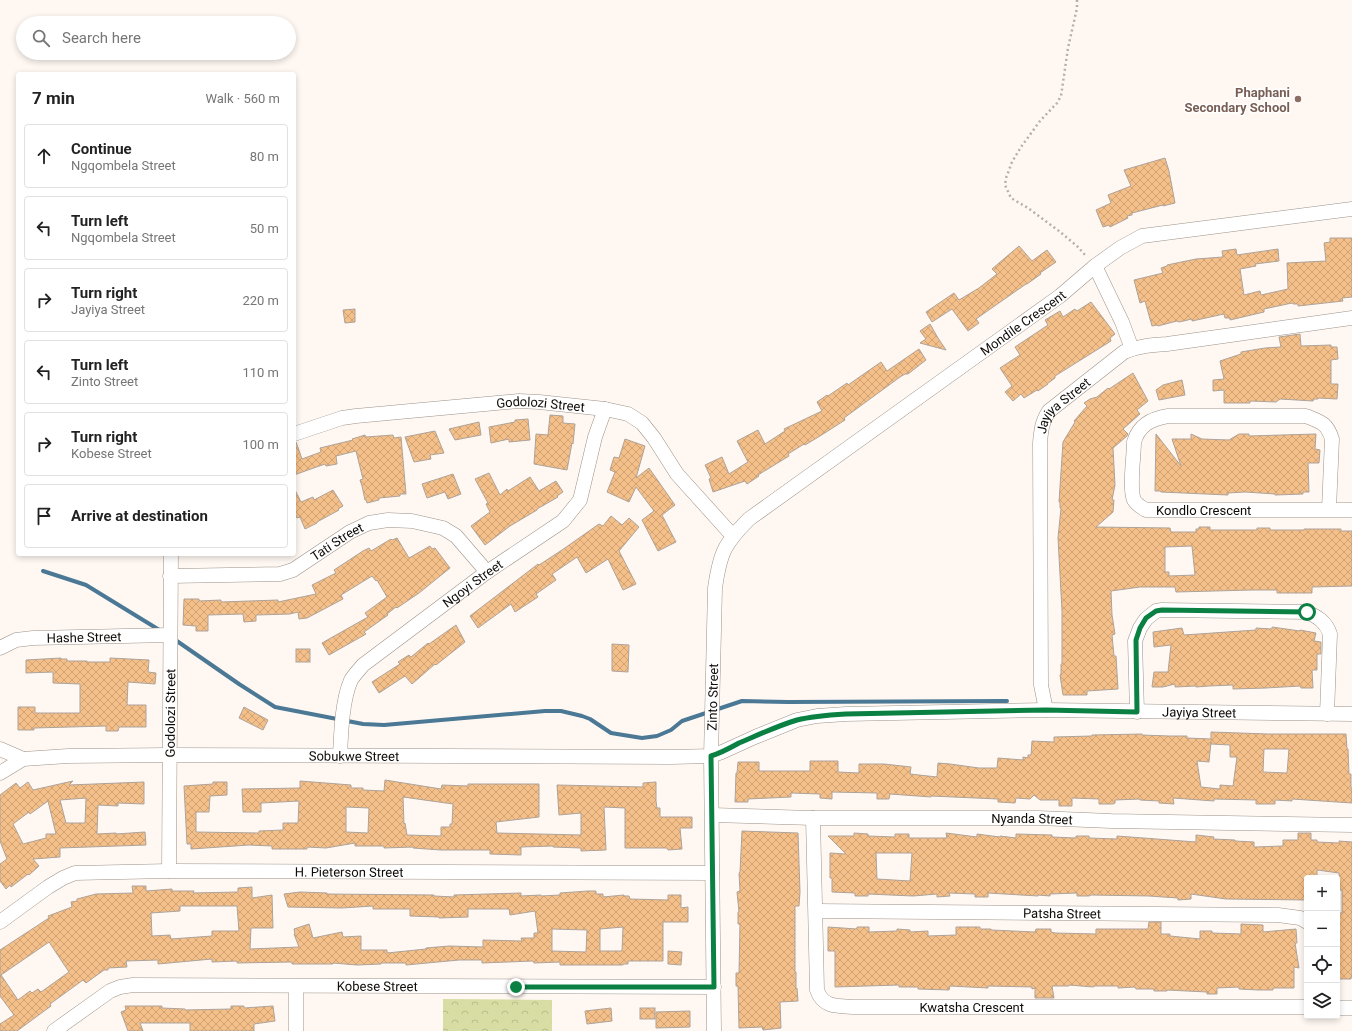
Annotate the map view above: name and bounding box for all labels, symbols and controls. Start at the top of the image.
search box [16,16,296,60]
icon: search [30,27,52,49]
text: Search here [62,29,141,47]
place label: Phaphani Secondary School [1184,85,1290,115]
text: 7 min [32,88,75,108]
text: Walk · 560 m [205,91,280,106]
marker: Phaphani Secondary School [1293,94,1303,104]
text: Continue [71,140,132,158]
icon: ahead [33,145,55,167]
text: 80 m [250,149,279,164]
text: Ngqombela Street [71,158,176,173]
text: Turn left [71,212,128,230]
icon: left [33,217,55,239]
text: 50 m [250,221,279,236]
text: Ngqombela Street [71,230,176,245]
text: Turn right [71,284,137,302]
street label: Mondile Crescent [977,287,1069,358]
icon: right [33,289,55,311]
text: 220 m [242,293,279,308]
text: Jayiya Street [71,302,145,317]
text: Turn left [71,356,128,374]
icon: left [33,361,55,383]
text: 110 m [242,365,279,380]
text: Zinto Street [71,374,138,389]
street label: Jayiya Street [1033,374,1093,435]
street label: Godolozi Street [496,393,585,414]
text: Turn right [71,428,137,446]
icon: right [33,433,55,455]
text: 100 m [242,437,279,452]
text: Kobese Street [71,446,152,461]
street label: Kondlo Crescent [1156,503,1251,518]
icon: arrive [33,505,55,527]
text: Arrive at destination [71,507,208,525]
street label: Tati Street [308,519,365,564]
street label: Ngoyi Street [439,556,505,610]
route start [1298,603,1316,621]
street label: Hashe Street [46,629,122,645]
street label: Zinto Street [704,663,721,731]
street label: Godolozi Street [162,669,178,757]
street label: Jayiya Street [1162,704,1236,720]
street label: Sobukwe Street [309,748,399,763]
street label: Nyanda Street [991,811,1073,827]
street label: H. Pieterson Street [295,864,403,879]
map controls [1304,875,1340,1019]
button: + [1304,875,1340,911]
street label: Patsha Street [1023,905,1101,921]
button: − [1304,911,1340,947]
button: locate [1304,947,1340,983]
street label: Kobese Street [337,978,418,993]
route end [507,978,525,996]
button: layers [1304,983,1340,1019]
street label: Kwatsha Crescent [919,1000,1024,1015]

